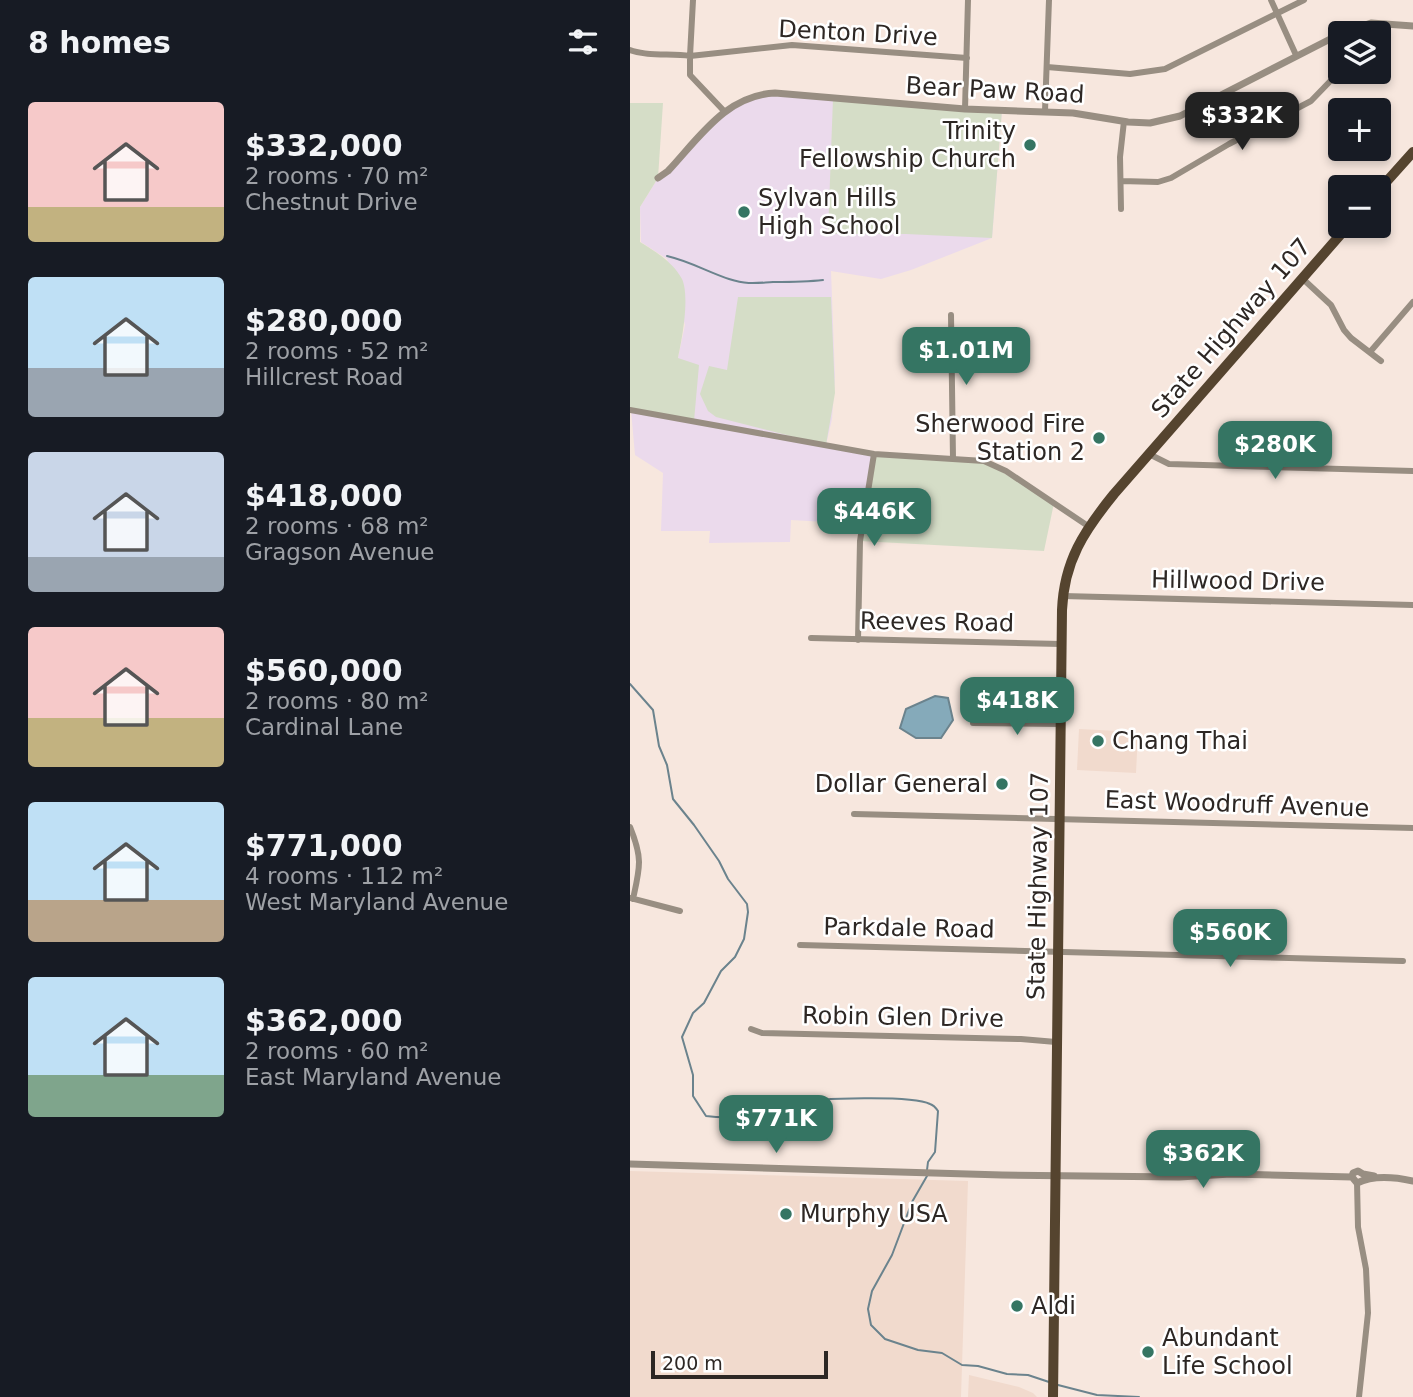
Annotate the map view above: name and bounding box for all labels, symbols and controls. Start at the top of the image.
street label: Denton Drive [778,15,938,51]
map controls [1328,21,1391,238]
button: layers [1328,21,1391,84]
icon: filters [564,23,602,61]
text: 8 homes [28,25,171,60]
street label: Bear Paw Road [905,71,1085,109]
pin: $332K [1193,92,1291,152]
button: + [1328,98,1391,161]
text: $332K [1201,102,1283,128]
place label: Trinity Fellowship Church [799,117,1016,173]
text: $332,000 [245,128,403,163]
icon: home [84,130,168,214]
marker: Trinity Fellowship Church [1022,137,1038,153]
text: 2 rooms · 70 m² [245,163,429,189]
button: − [1328,175,1391,238]
place label: Sylvan Hills High School [758,184,900,240]
text: Chestnut Drive [245,189,418,215]
marker: Sylvan Hills High School [736,204,752,220]
street label: State Highway 107 [1146,233,1316,423]
text: $280,000 [245,303,403,338]
icon: home [84,305,168,389]
pin: $1.01M [909,328,1023,387]
text: $1.01M [918,337,1014,363]
text: 2 rooms · 52 m² [245,338,429,364]
text: Hillcrest Road [245,364,403,390]
place label: Sherwood Fire Station 2 [915,410,1085,466]
pin: $280K [1226,421,1324,481]
marker: Sherwood Fire Station 2 [1091,430,1107,446]
text: $280K [1234,431,1316,457]
text: $418,000 [245,478,403,513]
icon: home [84,480,168,564]
pin: $446K [825,489,923,548]
text: $446K [833,498,915,524]
text: 2 rooms · 68 m² [245,513,429,539]
text: Gragson Avenue [245,539,434,565]
street label: Hillwood Drive [1151,565,1325,597]
street label: Reeves Road [860,607,1014,637]
text: $560,000 [245,653,403,688]
icon: home [84,655,168,739]
pin: $418K [968,678,1066,737]
text: $418K [976,687,1058,713]
text: 2 rooms · 80 m² [245,688,429,714]
text: Cardinal Lane [245,714,403,740]
place label: Chang Thai [1112,727,1248,755]
marker: Chang Thai [1090,733,1106,749]
place label: Dollar General [815,770,988,798]
street label: State Highway 107 [1022,772,1054,1000]
marker: Dollar General [994,776,1010,792]
street label: East Woodruff Avenue [1104,785,1370,823]
text: $771,000 [245,828,403,863]
icon: home [84,830,168,914]
text: 4 rooms · 112 m² [245,863,443,889]
text: West Maryland Avenue [245,889,508,915]
pin: $560K [1181,909,1279,969]
street label: Parkdale Road [823,913,995,943]
text: $560K [1189,919,1271,945]
street label: Robin Glen Drive [802,1001,1004,1033]
text: $362,000 [245,1003,403,1038]
icon: home [84,1005,168,1089]
text: 2 rooms · 60 m² [245,1038,429,1064]
text: East Maryland Avenue [245,1064,501,1090]
pin: $771K [727,1096,825,1155]
text: $771K [735,1105,817,1131]
pin: $362K [1154,1130,1252,1190]
text: $362K [1162,1140,1244,1166]
place label: Murphy USA [800,1200,948,1228]
marker: Murphy USA [778,1206,794,1222]
place label: Aldi [1031,1292,1076,1320]
marker: Aldi [1009,1298,1025,1314]
place label: Abundant Life School [1162,1324,1293,1380]
marker: Abundant Life School [1140,1344,1156,1360]
scale bar [651,1348,828,1380]
text: 200 m [662,1352,723,1374]

